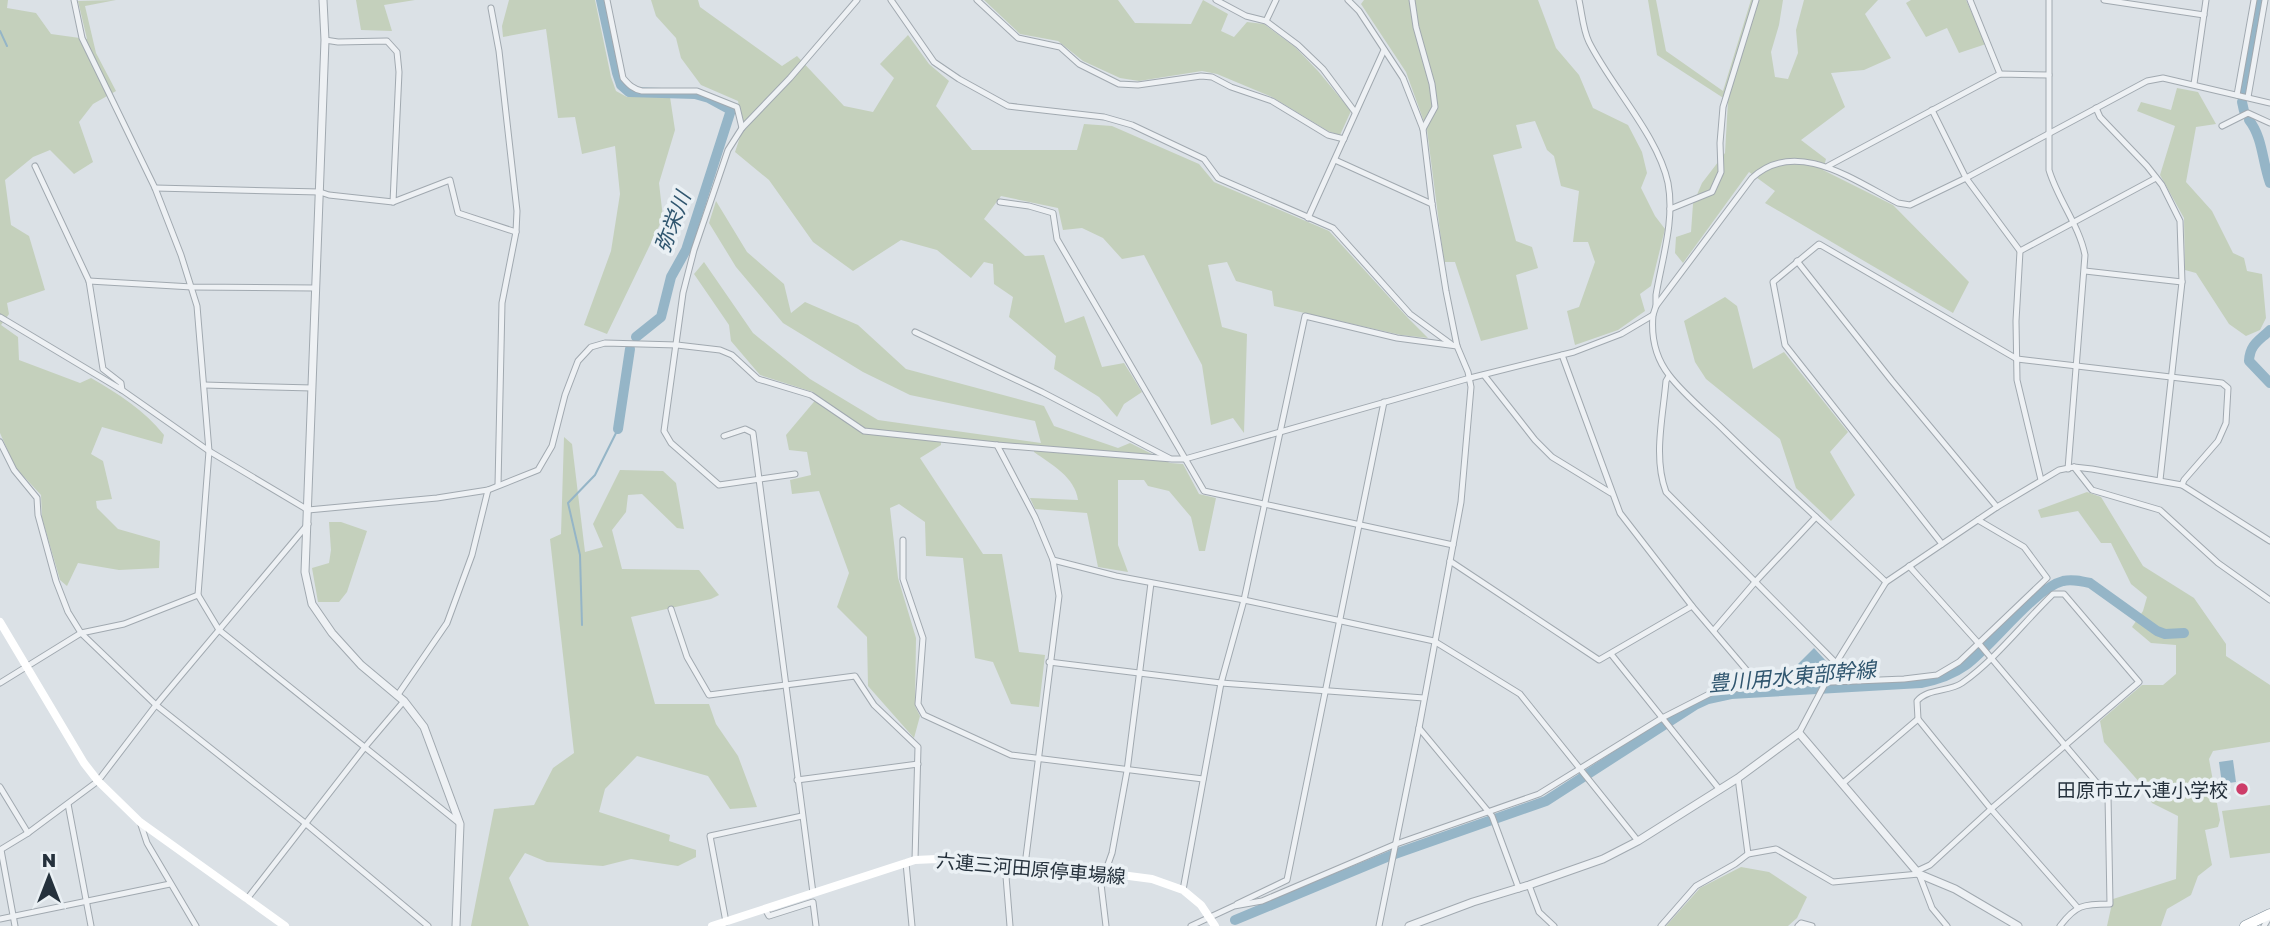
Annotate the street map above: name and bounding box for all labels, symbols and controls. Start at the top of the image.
water label: 弥栄川 [649,186,696,256]
water label: 豊川用水東部幹線 [1707,655,1880,696]
place label: 田原市立六連小学校 [2057,778,2228,801]
marker: 田原市立六連小学校 [2234,781,2250,797]
north arrow [14,842,84,912]
text: N [42,848,56,871]
street label: 六連三河田原停車場線 [935,848,1127,888]

